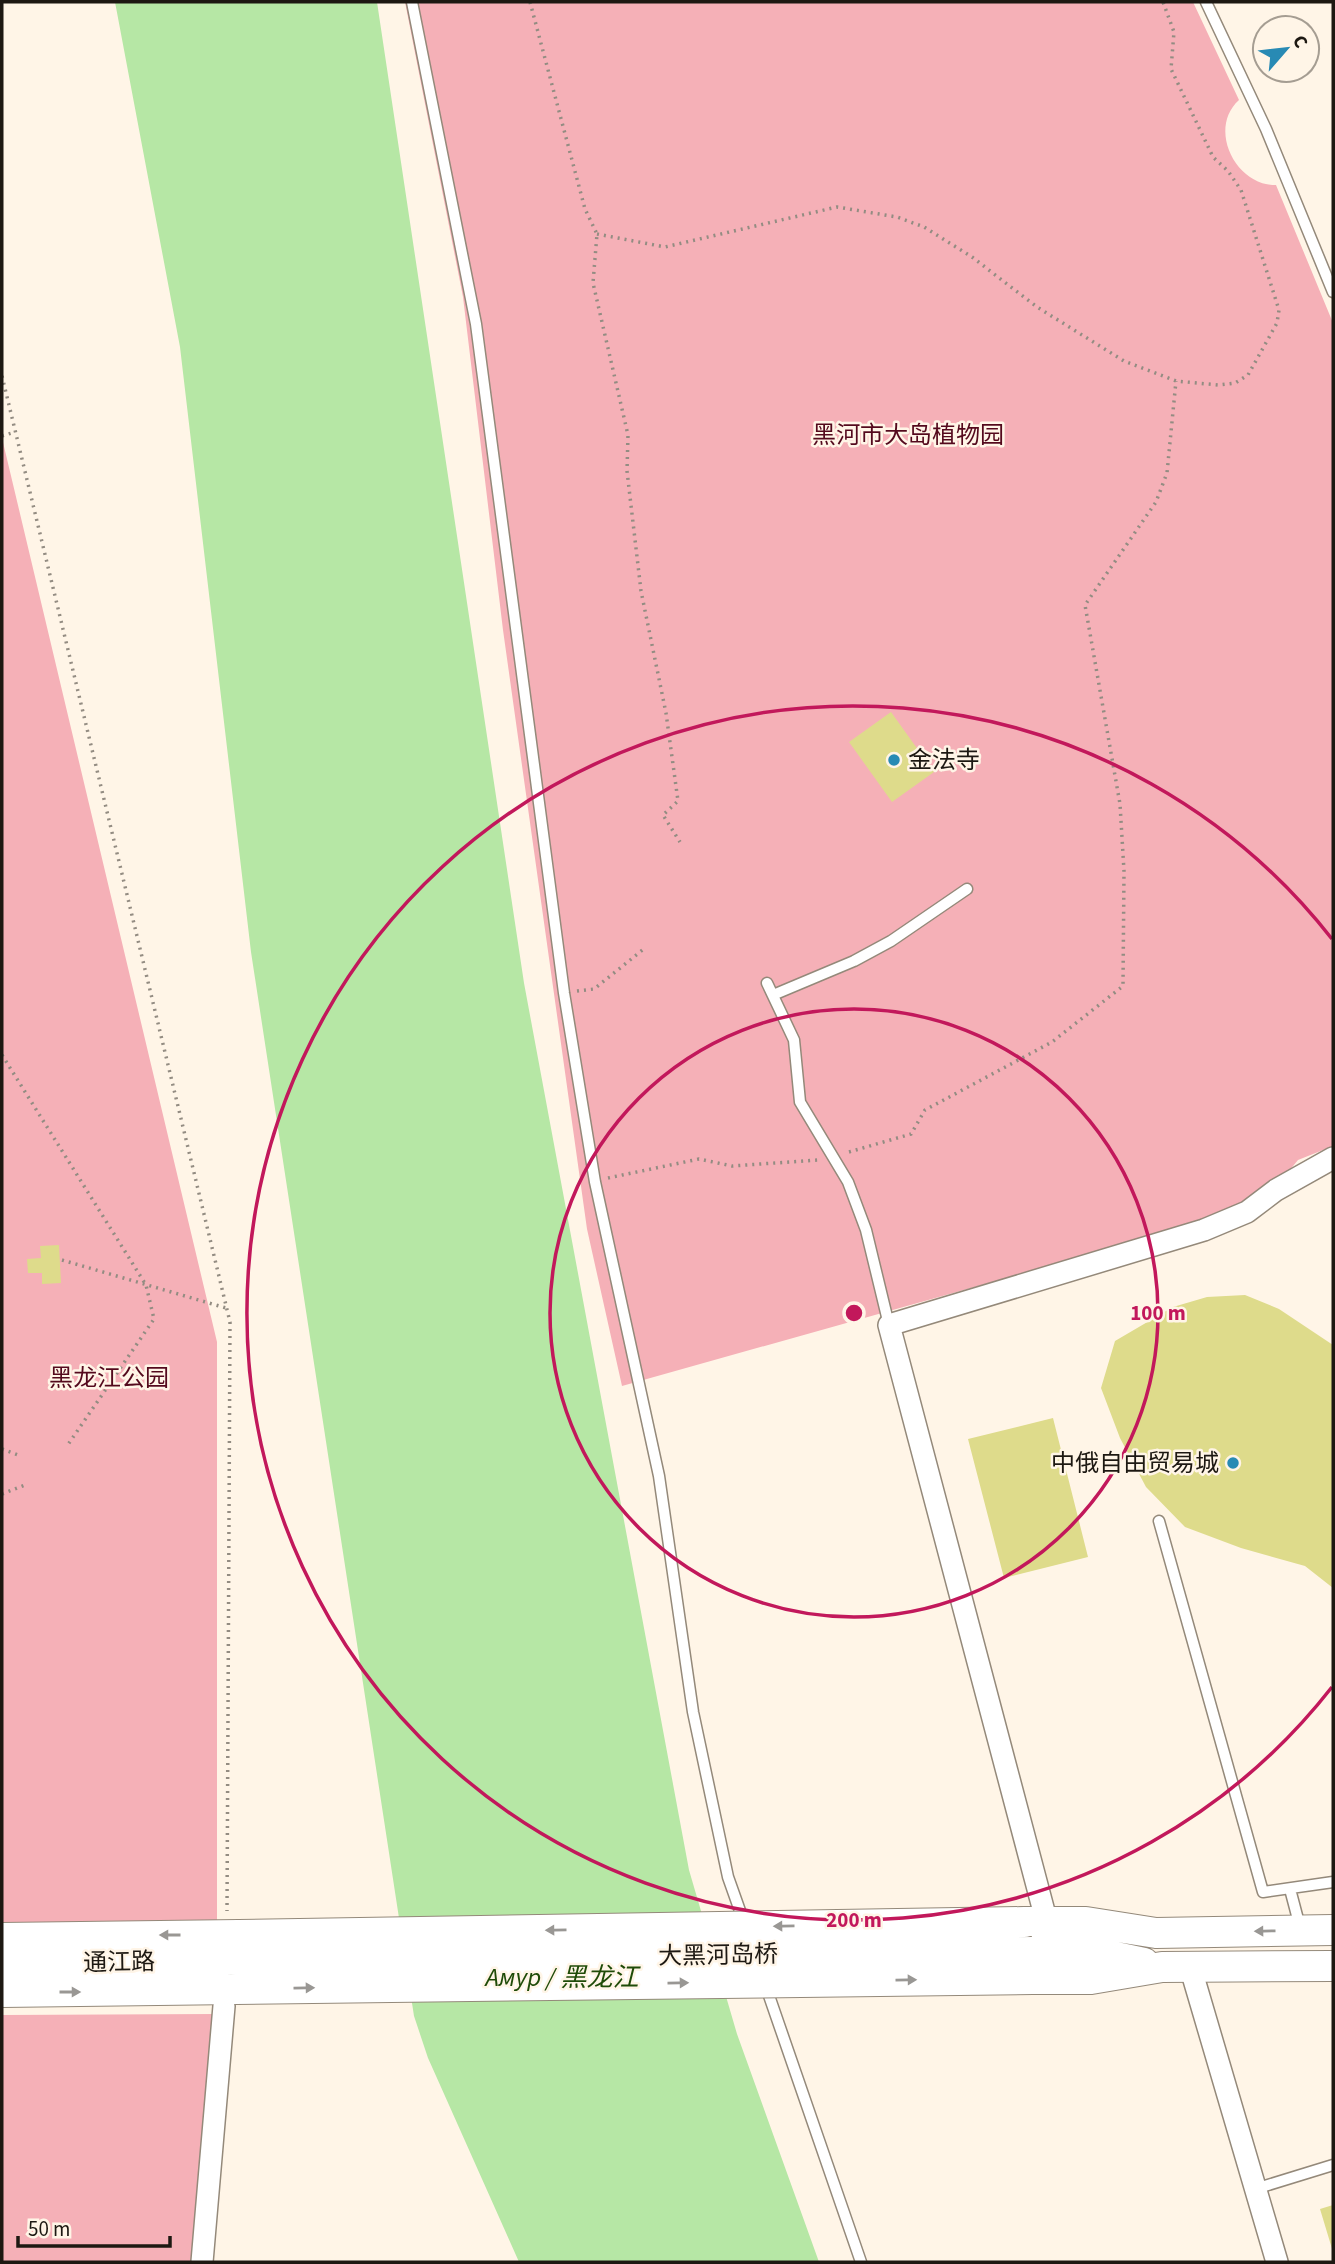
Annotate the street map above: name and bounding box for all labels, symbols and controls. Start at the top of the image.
north arrow [1251,14,1321,84]
text: С [1285,31,1314,53]
park label: 黑河市大岛植物园 [812,418,1004,453]
place label: 金法寺 [908,743,980,778]
marker: 金法寺 [886,752,902,768]
text: 100 m [1130,1298,1186,1328]
centre of rings [842,1301,866,1325]
park label: 黑龙江公园 [49,1361,169,1396]
place label: 中俄自由贸易城 [1051,1446,1219,1481]
marker: 中俄自由贸易城 [1225,1455,1241,1471]
text: 200 m [826,1905,882,1935]
one-way arrow [773,1920,795,1932]
one-way arrow [545,1924,567,1935]
one-way arrow [1254,1925,1276,1937]
one-way arrow [159,1929,181,1941]
street label: 大黑河岛桥 [658,1937,778,1974]
street label: 通江路 [83,1944,155,1981]
water label: Амур / 黑龙江 [484,1959,641,1996]
one-way arrow [895,1975,917,1986]
one-way arrow [668,1977,690,1989]
one-way arrow [293,1982,315,1994]
one-way arrow [59,1986,81,1998]
scale bar [18,2204,170,2248]
text: 50 m [28,2214,70,2244]

